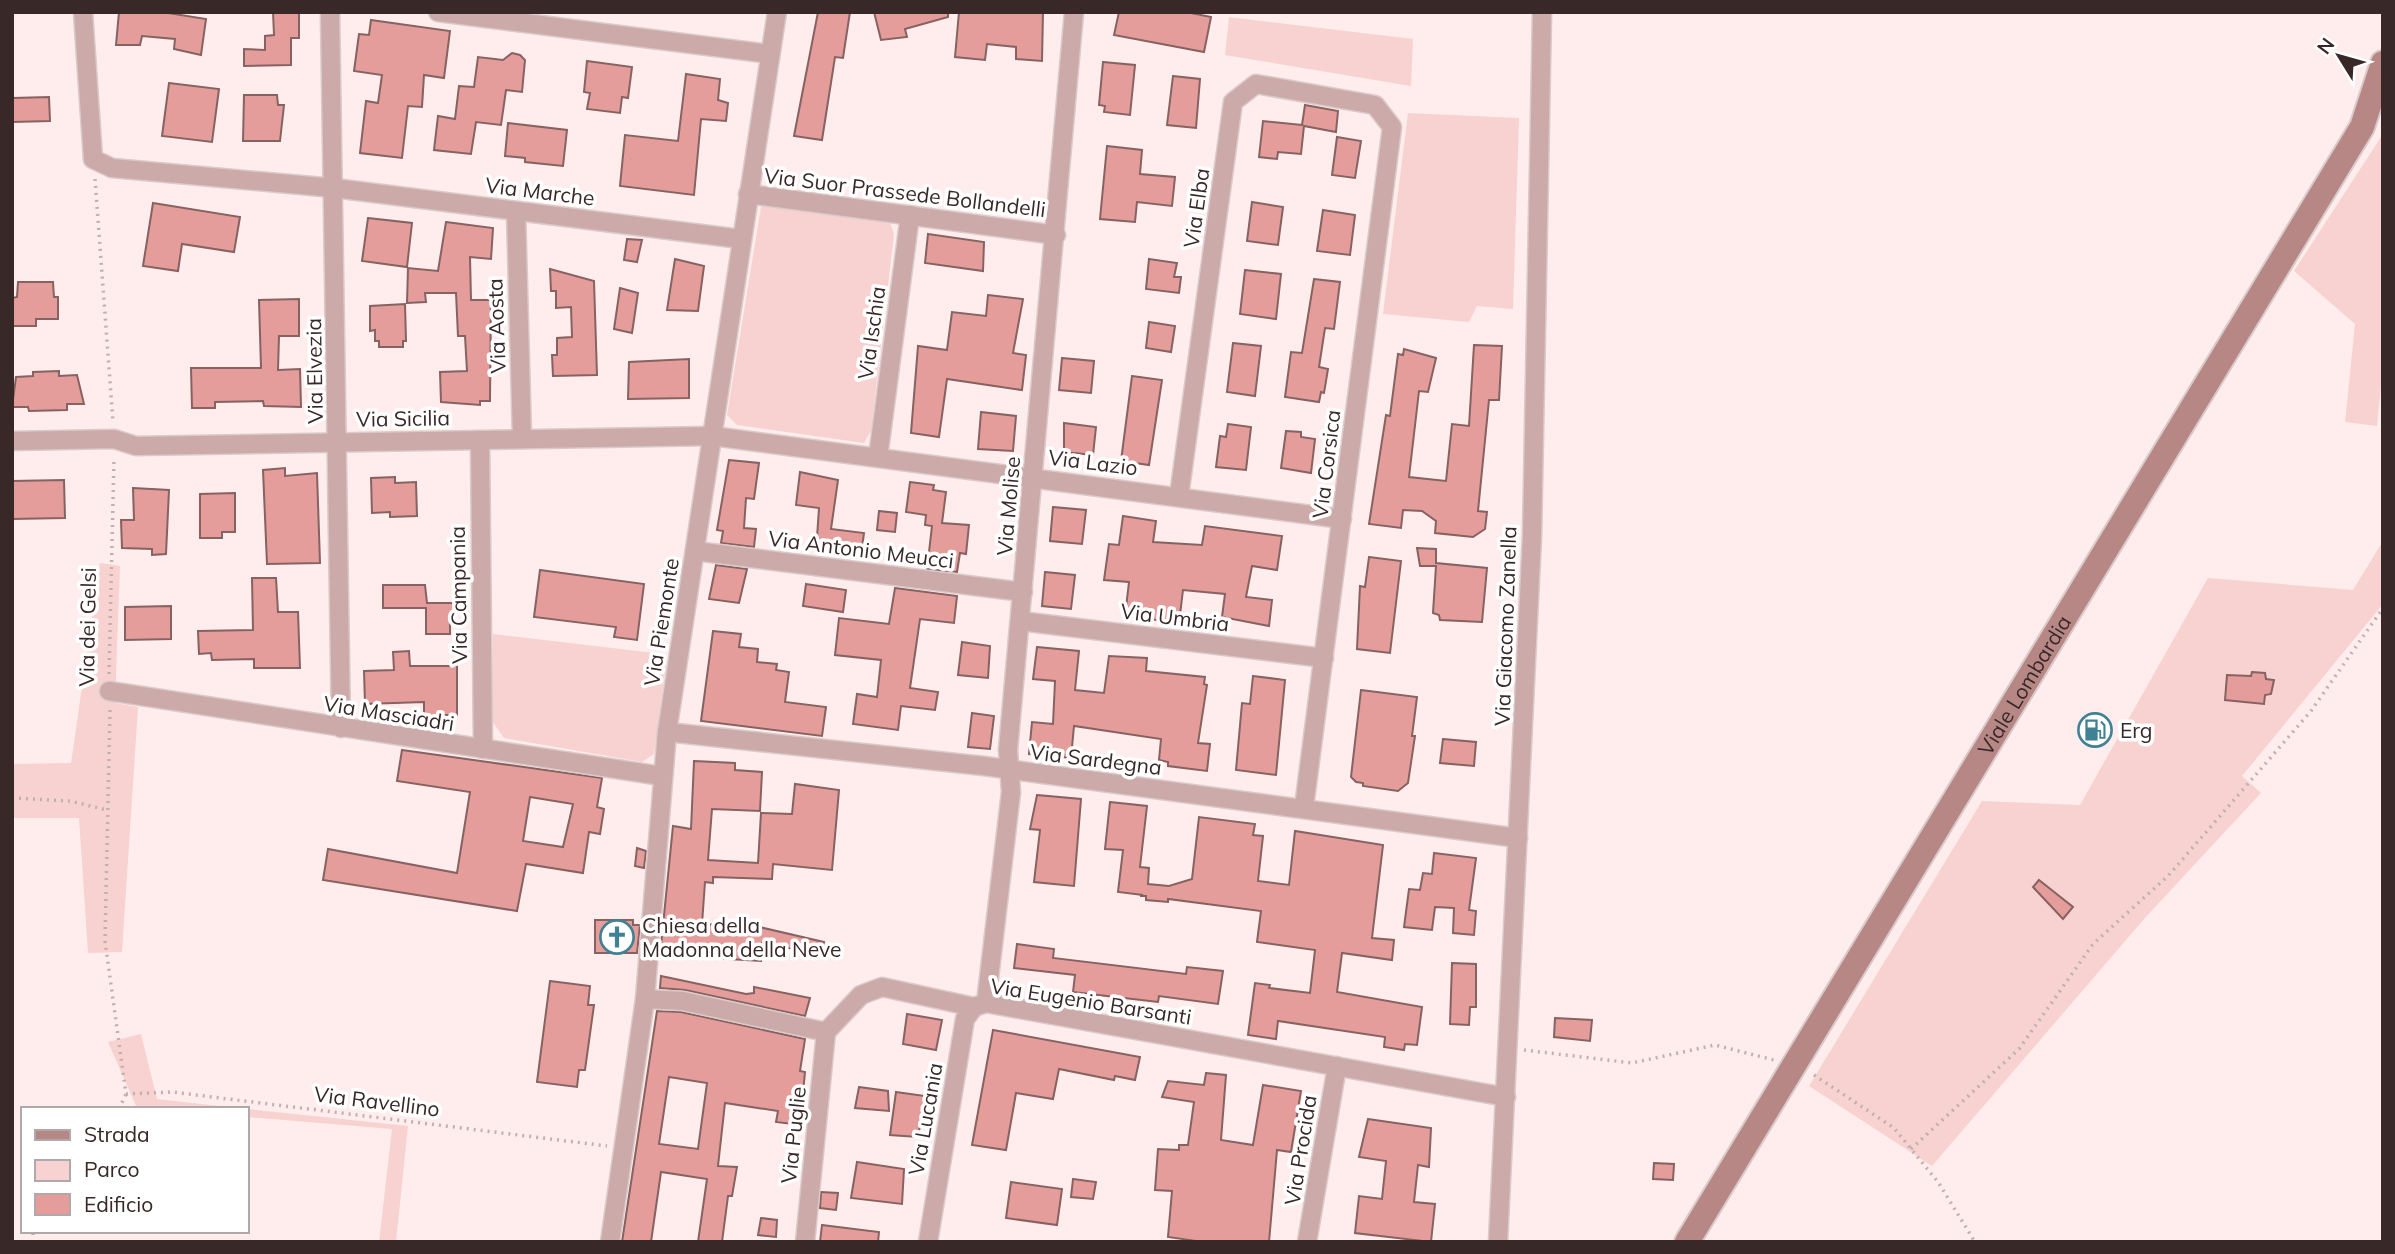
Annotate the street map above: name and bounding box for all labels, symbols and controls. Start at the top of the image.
north arrow [2304,21,2374,91]
text: N [2312,33,2339,59]
street label: Via Suor Prassede Bollandelli [763,162,1047,222]
street label: Via Elba [1178,166,1214,250]
street label: Via Marche [484,171,596,211]
street label: Via Aosta [481,278,511,374]
street label: Via Ischia [852,285,890,381]
street label: Via Elvezia [300,318,328,424]
street label: Via Sicilia [356,404,450,432]
street label: Via Corsica [1306,408,1346,520]
street label: Via Lazio [1047,444,1139,480]
street label: Via Molise [991,455,1025,557]
street label: Via Antonio Meucci [767,525,955,573]
street label: Via Campania [444,526,472,664]
street label: Via Giacomo Zanella [1489,526,1521,726]
street label: Via Piemonte [638,556,684,688]
street label: Via dei Gelsi [73,567,101,687]
street label: Via Umbria [1119,597,1231,637]
street label: Viale Lombardia [1972,610,2076,760]
street label: Via Masciadri [322,690,456,736]
fuel station icon: Erg [2076,711,2114,749]
place label: Erg [2120,717,2153,743]
street label: Via Sardegna [1029,738,1163,780]
place label: Chiesa della Madonna della Neve [642,912,841,962]
church icon: Chiesa della Madonna della Neve [598,918,636,956]
street label: Via Eugenio Barsanti [989,972,1193,1030]
street label: Via Lucania [902,1061,948,1177]
street label: Via Ravellino [313,1080,441,1122]
street label: Via Puglie [775,1085,811,1185]
street label: Via Procida [1278,1093,1322,1207]
legend [21,1107,248,1233]
text: Strada [84,1121,150,1147]
text: Parco [84,1156,139,1182]
text: Edificio [84,1191,153,1217]

